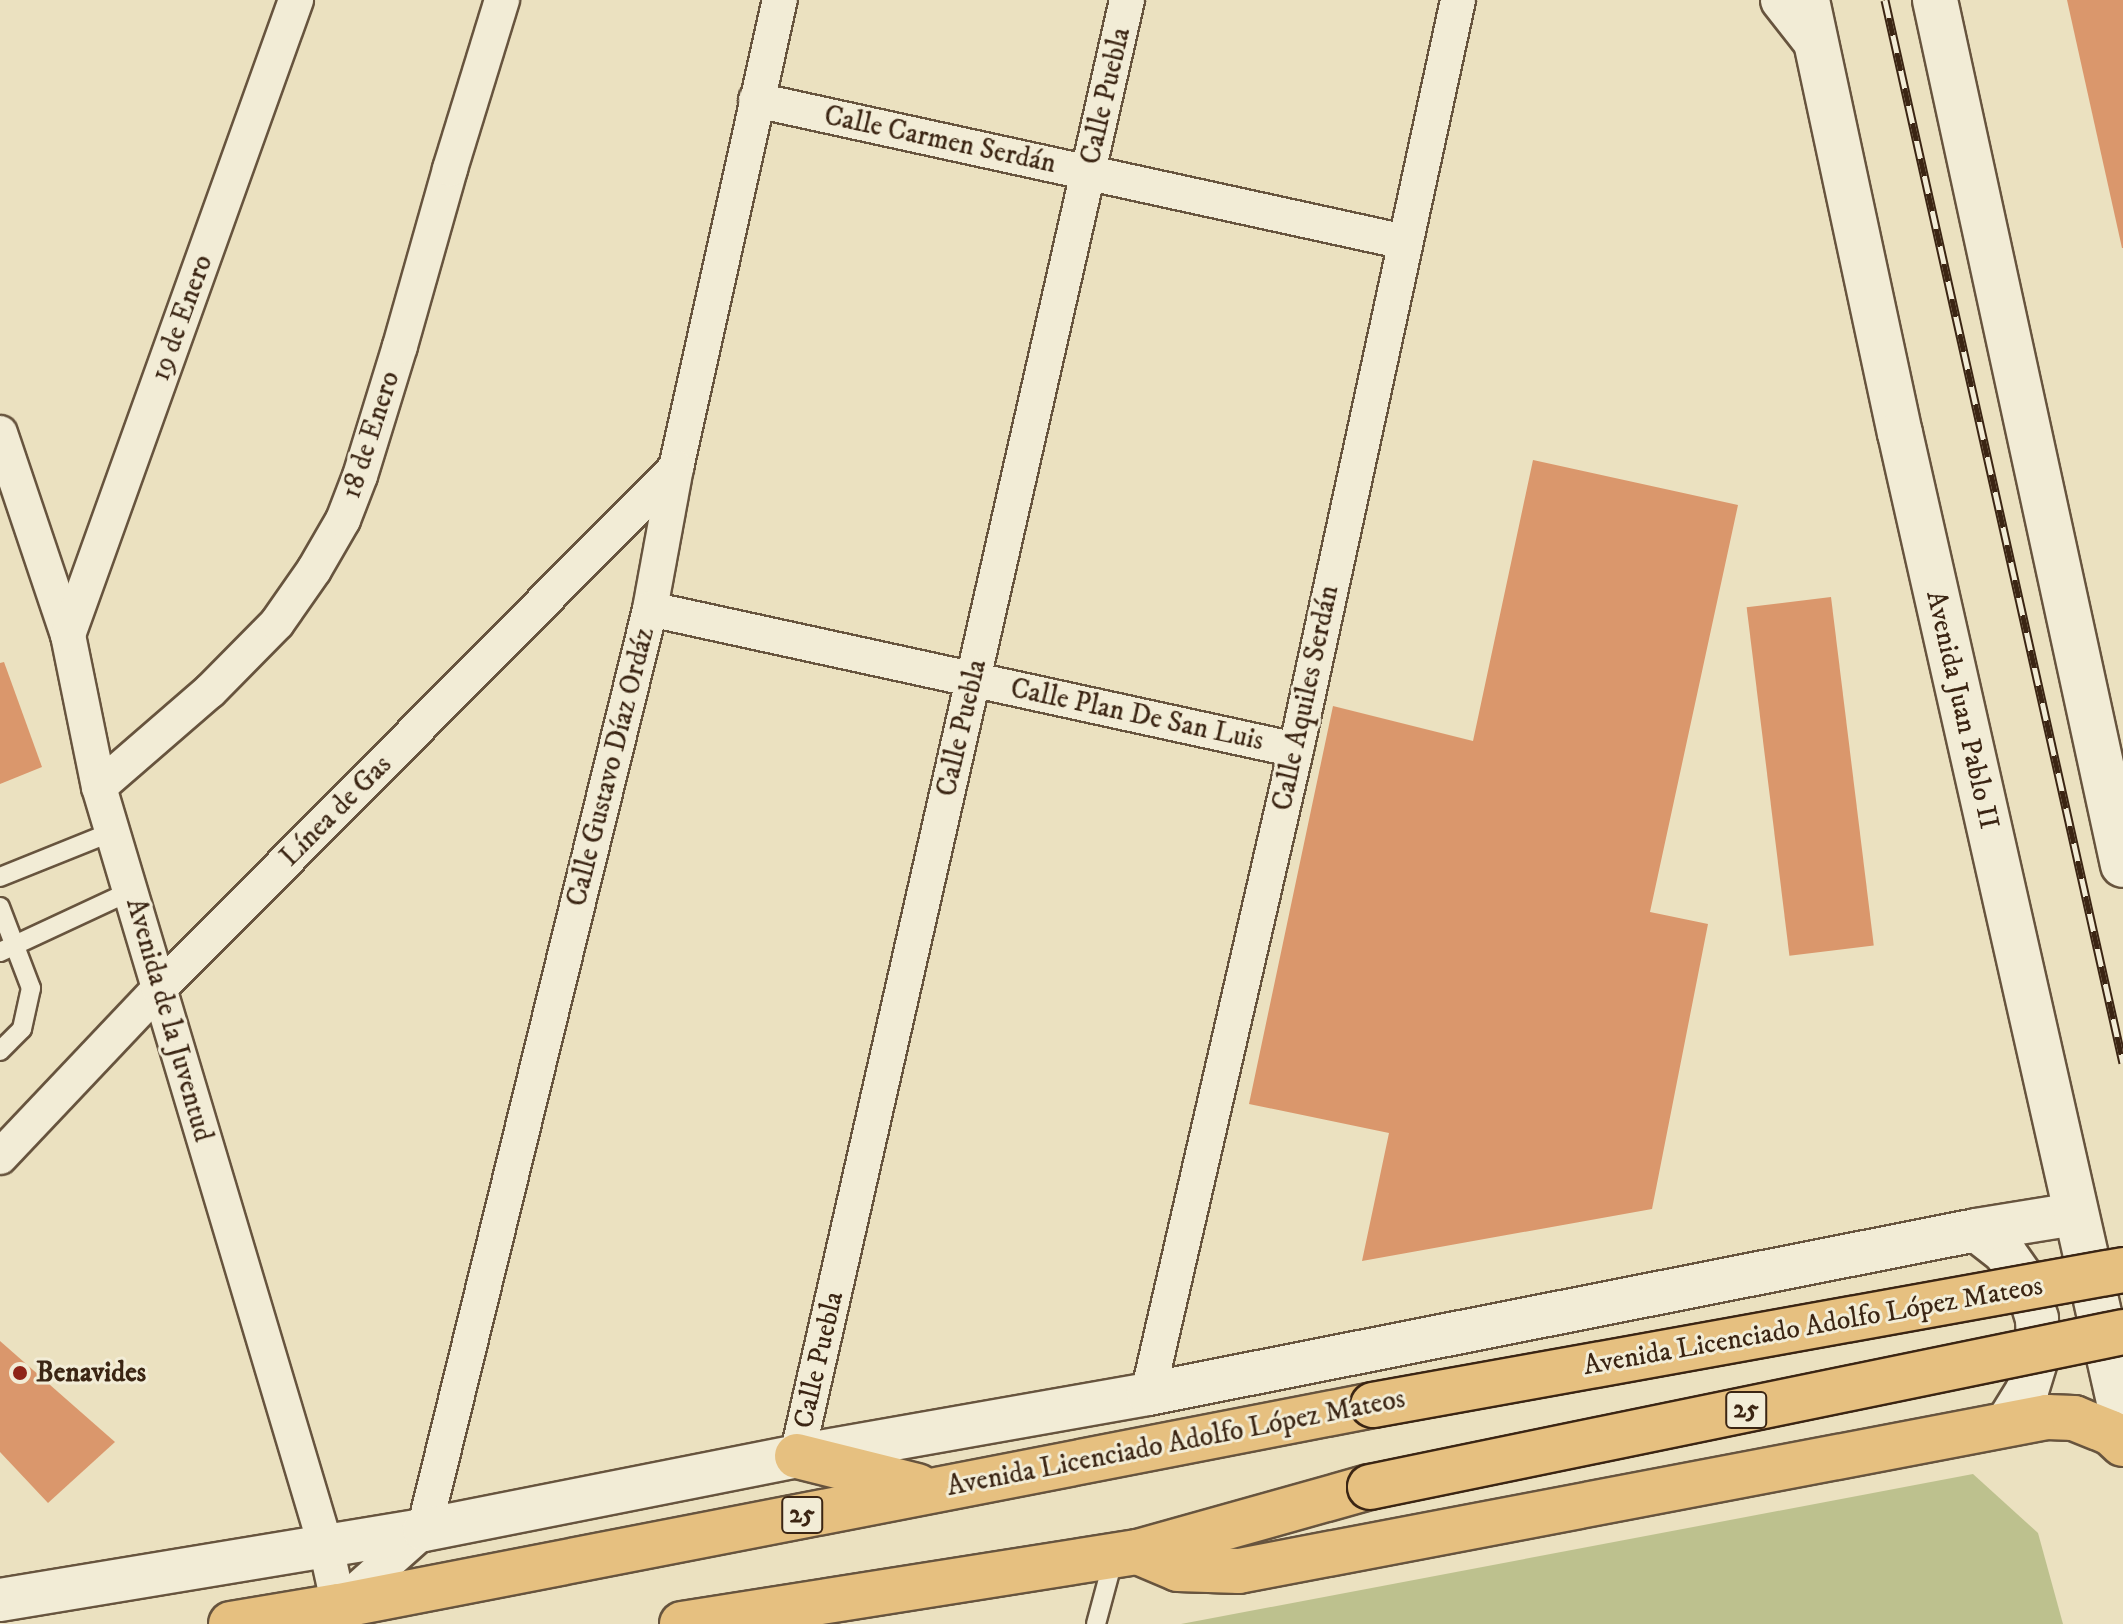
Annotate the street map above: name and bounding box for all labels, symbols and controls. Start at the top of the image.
street label: Calle Puebla [1074,24,1138,168]
street label: Calle Carmen Serdán [821,99,1059,181]
street label: 19 de Enero [144,250,220,386]
street label: 18 de Enero [335,367,407,503]
street label: Calle Aquiles Serdán [1266,582,1346,814]
street label: Avenida Juan Pablo II [1918,588,2006,832]
street label: Calle Gustavo Díaz Ordáz [560,624,662,910]
street label: Calle Puebla [930,656,994,800]
street label: Calle Plan De San Luis [1007,672,1267,758]
street label: Línea de Gas [273,748,399,874]
street label: Avenida de la Juventud [118,894,220,1146]
street label: Avenida Licenciado Adolfo López Mateos [1581,1269,2045,1383]
street label: Calle Puebla [787,1288,851,1432]
place label: Benavides [36,1356,146,1390]
marker: Benavides [11,1364,29,1382]
street label: Avenida Licenciado Adolfo López Mateos [944,1382,1408,1504]
road number: 25 [1724,1388,1768,1432]
road number: 25 [780,1493,824,1537]

